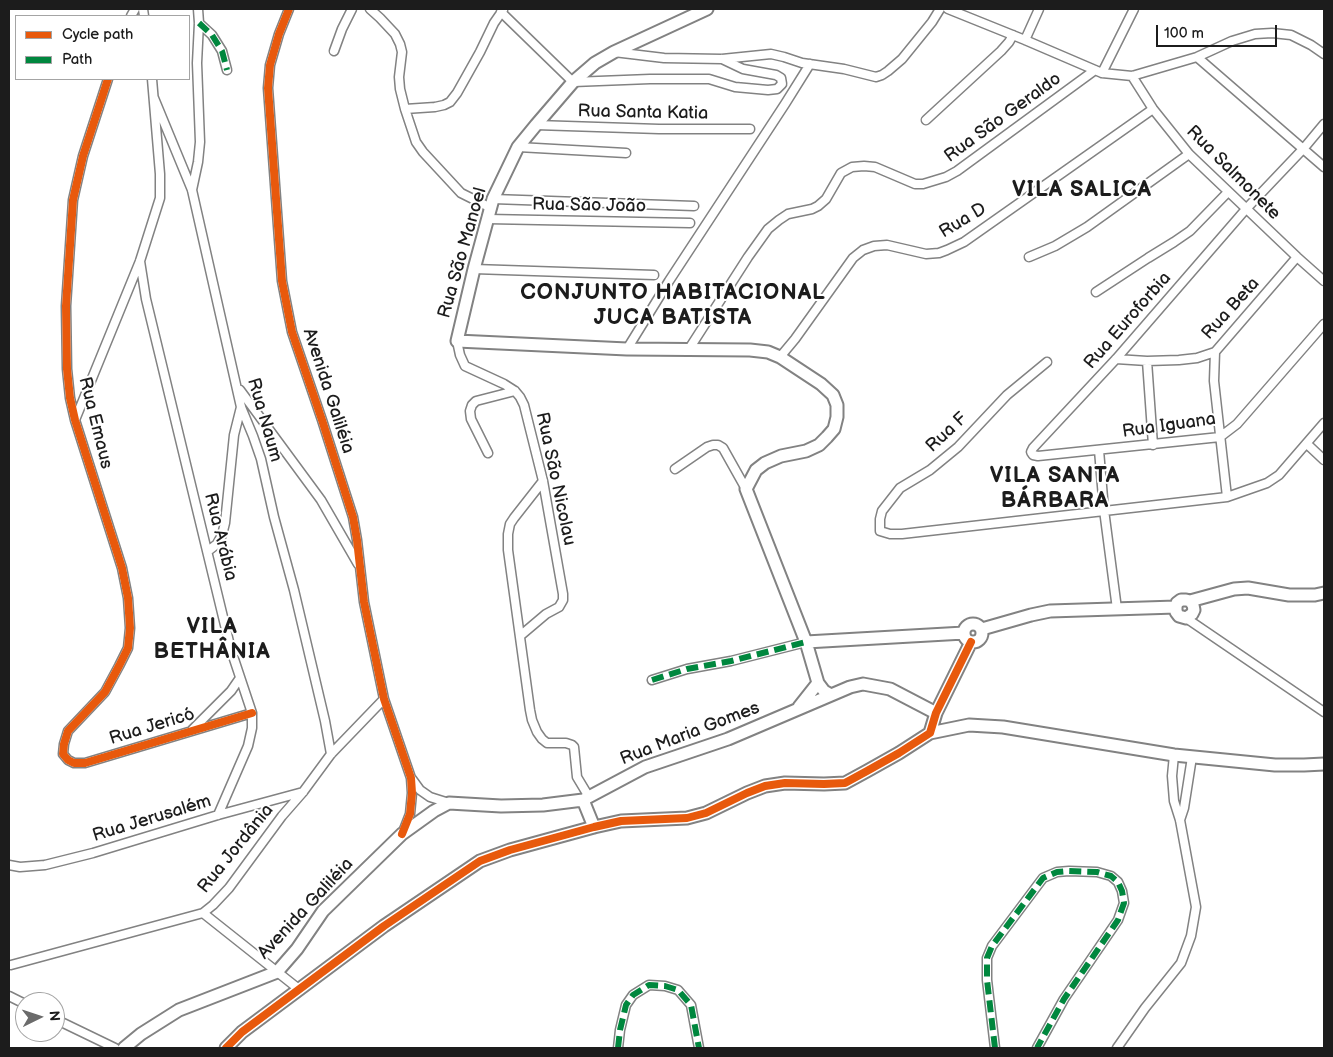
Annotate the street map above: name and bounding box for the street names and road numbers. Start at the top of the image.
street label: Rua São Geraldo [940,68,1066,168]
street label: Rua Santa Katia [577,101,709,125]
street label: Rua Salmonete [1181,121,1285,225]
street label: Rua São Manoel [434,185,492,321]
street label: Rua São João [532,194,646,218]
street label: Rua D [936,199,990,243]
street label: Rua Euroforbia [1080,268,1176,374]
street label: Rua Beta [1198,274,1264,344]
street label: Avenida Galiléia [298,326,358,456]
street label: Rua Emaus [73,375,117,471]
street label: Rua Naum [242,375,286,465]
street label: Rua F [922,409,972,457]
street label: Rua Iguana [1121,409,1217,443]
street label: Rua São Nicolau [530,410,580,548]
street label: Rua Arábia [199,491,241,583]
street label: Rua Maria Gomes [617,697,763,771]
street label: Rua Jericó [107,704,197,750]
street label: Rua Jerusalém [90,791,214,847]
street label: Rua Jordânia [194,800,278,898]
street label: Avenida Galiléia [254,854,358,964]

